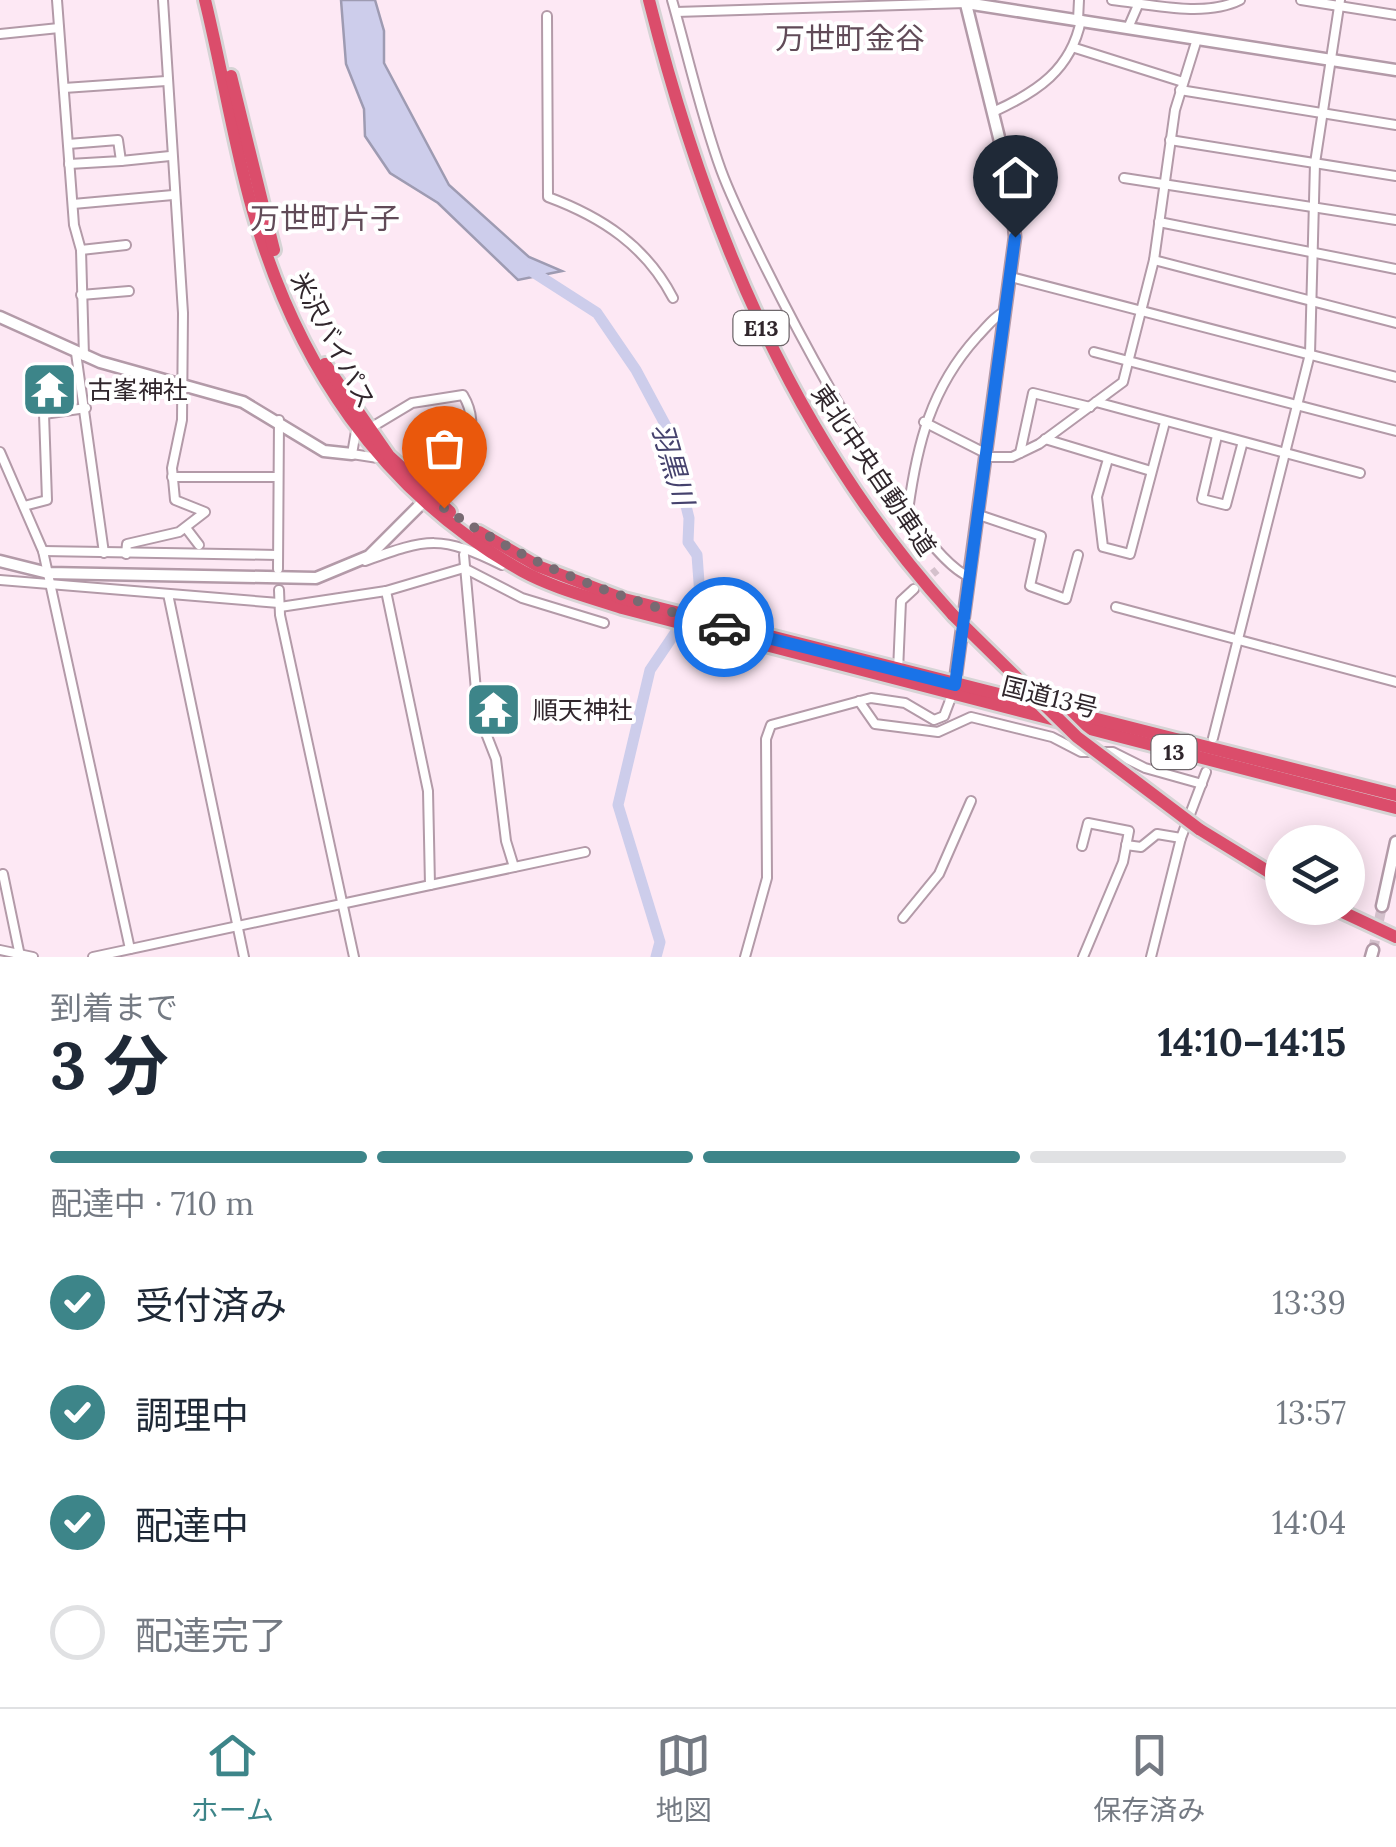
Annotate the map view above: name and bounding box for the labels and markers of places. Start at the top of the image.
pin [973,135,1058,238]
temple icon: 古峯神社 [19,360,79,420]
place label: 古峯神社 [88,374,188,406]
pin [402,406,487,509]
temple icon: 順天神社 [464,680,524,740]
place label: 順天神社 [533,694,633,726]

